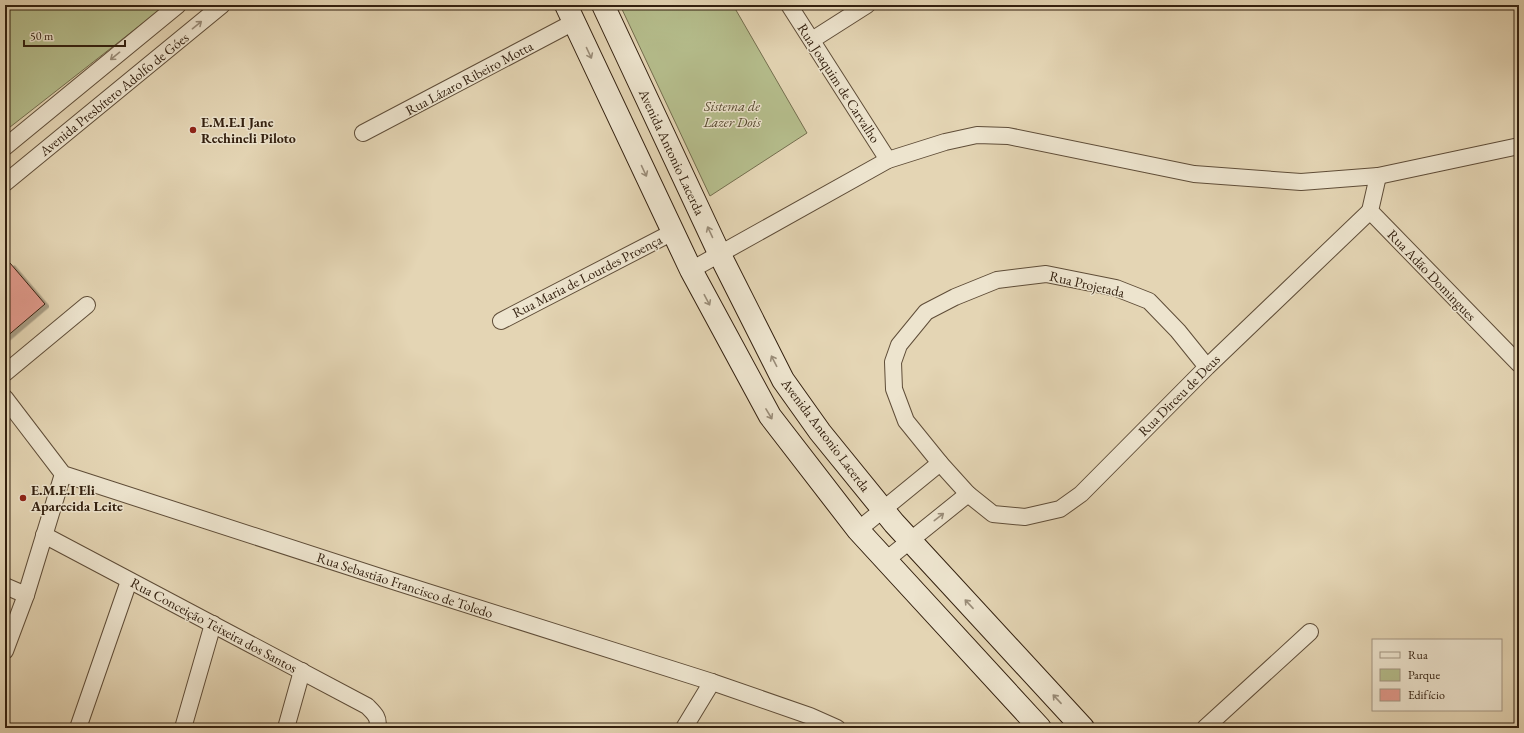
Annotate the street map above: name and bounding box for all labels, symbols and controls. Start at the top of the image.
one-way arrow [192,20,203,29]
street label: Rua Joaquim de Carvalho [794,20,884,146]
scale bar [24,22,125,48]
text: 50 m [30,28,54,44]
street label: Avenida Presbítero Adolfo de Góes [35,28,193,160]
street label: Rua Lázaro Ribeiro Motta [402,37,536,119]
one-way arrow [585,47,593,59]
one-way arrow [110,52,121,61]
street label: Avenida Antonio Lacerda [634,85,709,218]
park label: Sistema de Lazer Dois [702,97,761,131]
place label: E.M.E.I Jane Rechineli Piloto [201,113,296,147]
marker: E.M.E.I Jane Rechineli Piloto [188,125,198,135]
one-way arrow [641,164,648,176]
street label: Rua Adão Domingues [1384,225,1481,325]
one-way arrow [706,227,713,239]
street label: Rua Maria de Lourdes Proença [509,230,665,322]
street label: Rua Projetada [1048,267,1127,301]
one-way arrow [704,294,711,306]
street label: Rua Dirceu de Deus [1134,350,1224,440]
one-way arrow [770,356,777,368]
street label: Avenida Antonio Lacerda [777,374,875,496]
one-way arrow [765,408,773,419]
place label: E.M.E.I Eli Aparecida Leite [30,481,123,515]
marker: E.M.E.I Eli Aparecida Leite [18,493,28,503]
one-way arrow [933,513,944,522]
street label: Rua Sebastião Francisco de Toledo [315,548,495,622]
street label: Rua Conceição Teixeira dos Santos [128,573,301,677]
one-way arrow [964,599,973,609]
legend [1372,639,1502,711]
text: Rua [1408,647,1428,663]
text: Parque [1408,667,1440,683]
text: Edifício [1408,687,1445,703]
one-way arrow [1053,694,1062,704]

